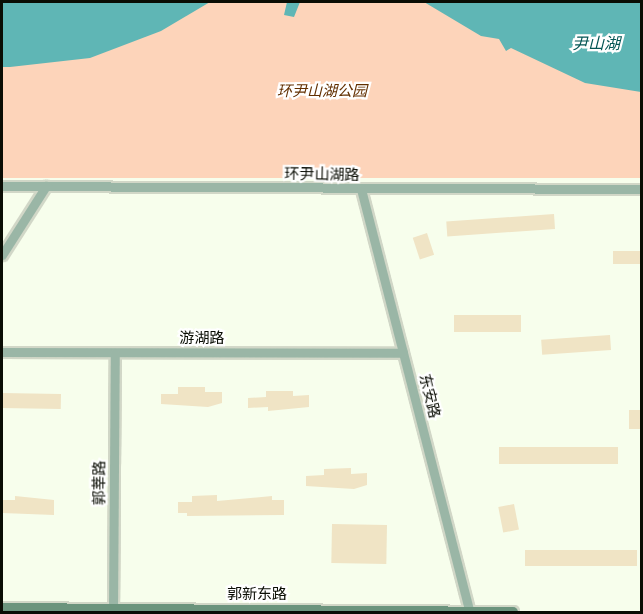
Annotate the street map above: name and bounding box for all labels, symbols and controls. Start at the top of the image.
water label: 尹山湖 [572,33,620,53]
park label: 环尹山湖公园 [277,82,367,100]
street label: 环尹山湖路 [284,164,360,184]
street label: 游湖路 [180,329,224,347]
street label: 东安路 [416,372,444,420]
street label: 郭莘路 [90,461,108,505]
street label: 郭新东路 [227,585,287,603]

